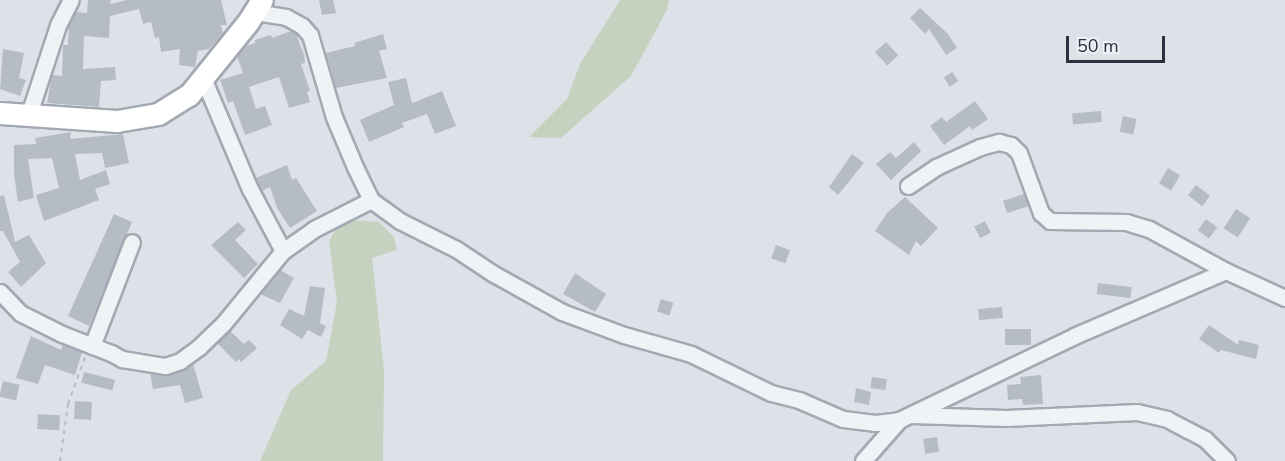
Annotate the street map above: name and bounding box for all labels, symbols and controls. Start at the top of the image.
scale bar [1069,24,1168,62]
text: 50 m [1077,34,1119,58]

